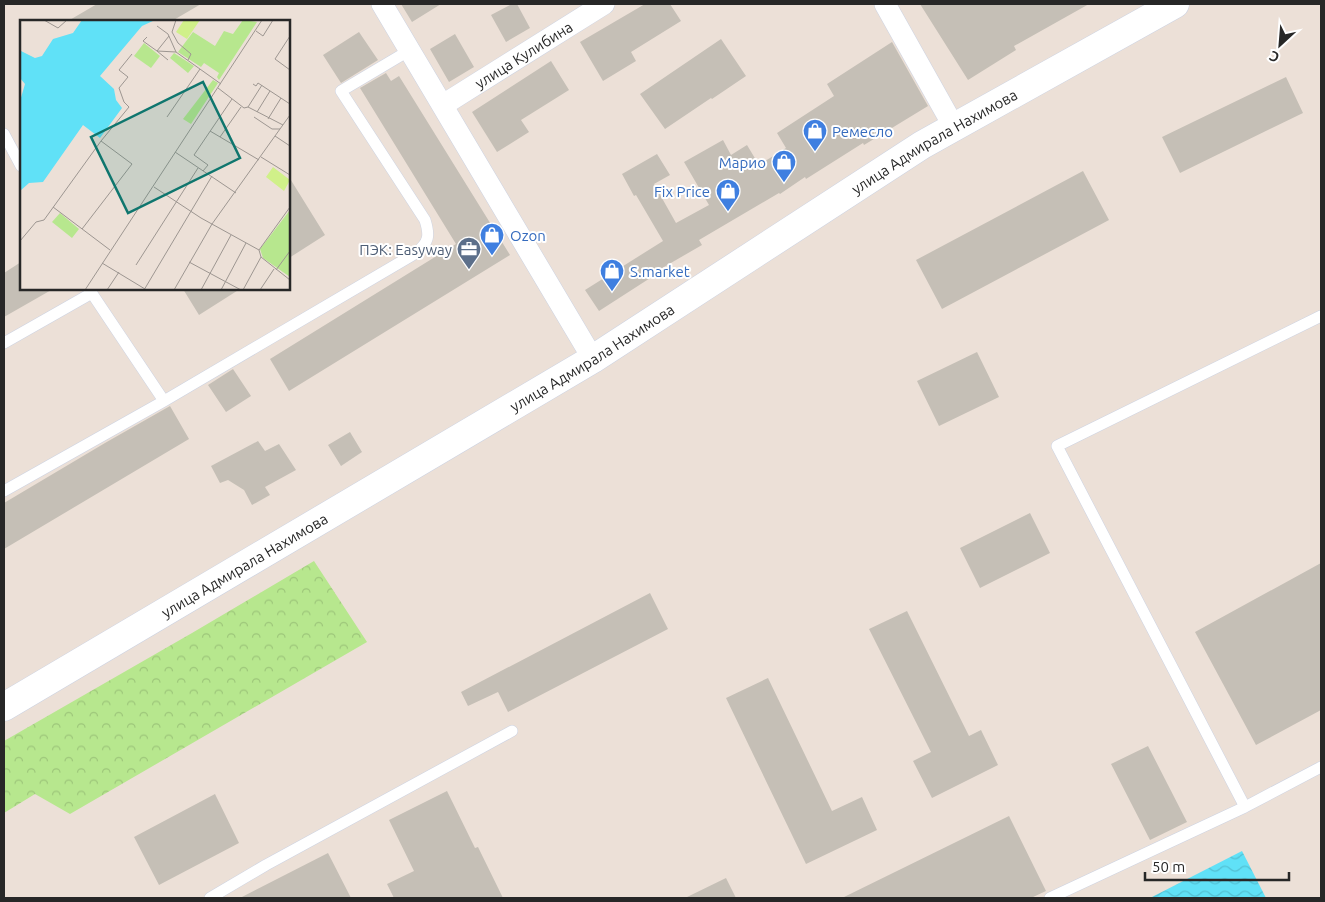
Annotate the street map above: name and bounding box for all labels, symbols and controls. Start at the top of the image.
street label: улица Кулибина [472,18,575,91]
inset map [20,20,290,290]
north arrow [1255,20,1305,70]
text: С [1267,48,1282,66]
street label: улица Адмирала Нахимова [848,85,1020,197]
shop icon: Ремесло [802,118,828,152]
place label: Ремесло [832,123,893,140]
shop icon: Марио [771,149,797,183]
place label: Марио [719,154,766,171]
shop icon: Fix Price [715,178,741,212]
place label: Fix Price [654,183,710,200]
shop icon: Ozon [479,222,505,256]
place label: Ozon [510,227,546,244]
office icon: ПЭК: Easyway [456,236,482,270]
place label: ПЭК: Easyway [359,241,452,258]
shop icon: S.market [599,258,625,292]
place label: S.market [630,263,690,280]
street label: улица Адмирала Нахимова [507,300,677,415]
street label: улица Адмирала Нахимова [158,509,330,621]
scale bar [1145,850,1289,882]
text: 50 m [1152,858,1185,875]

